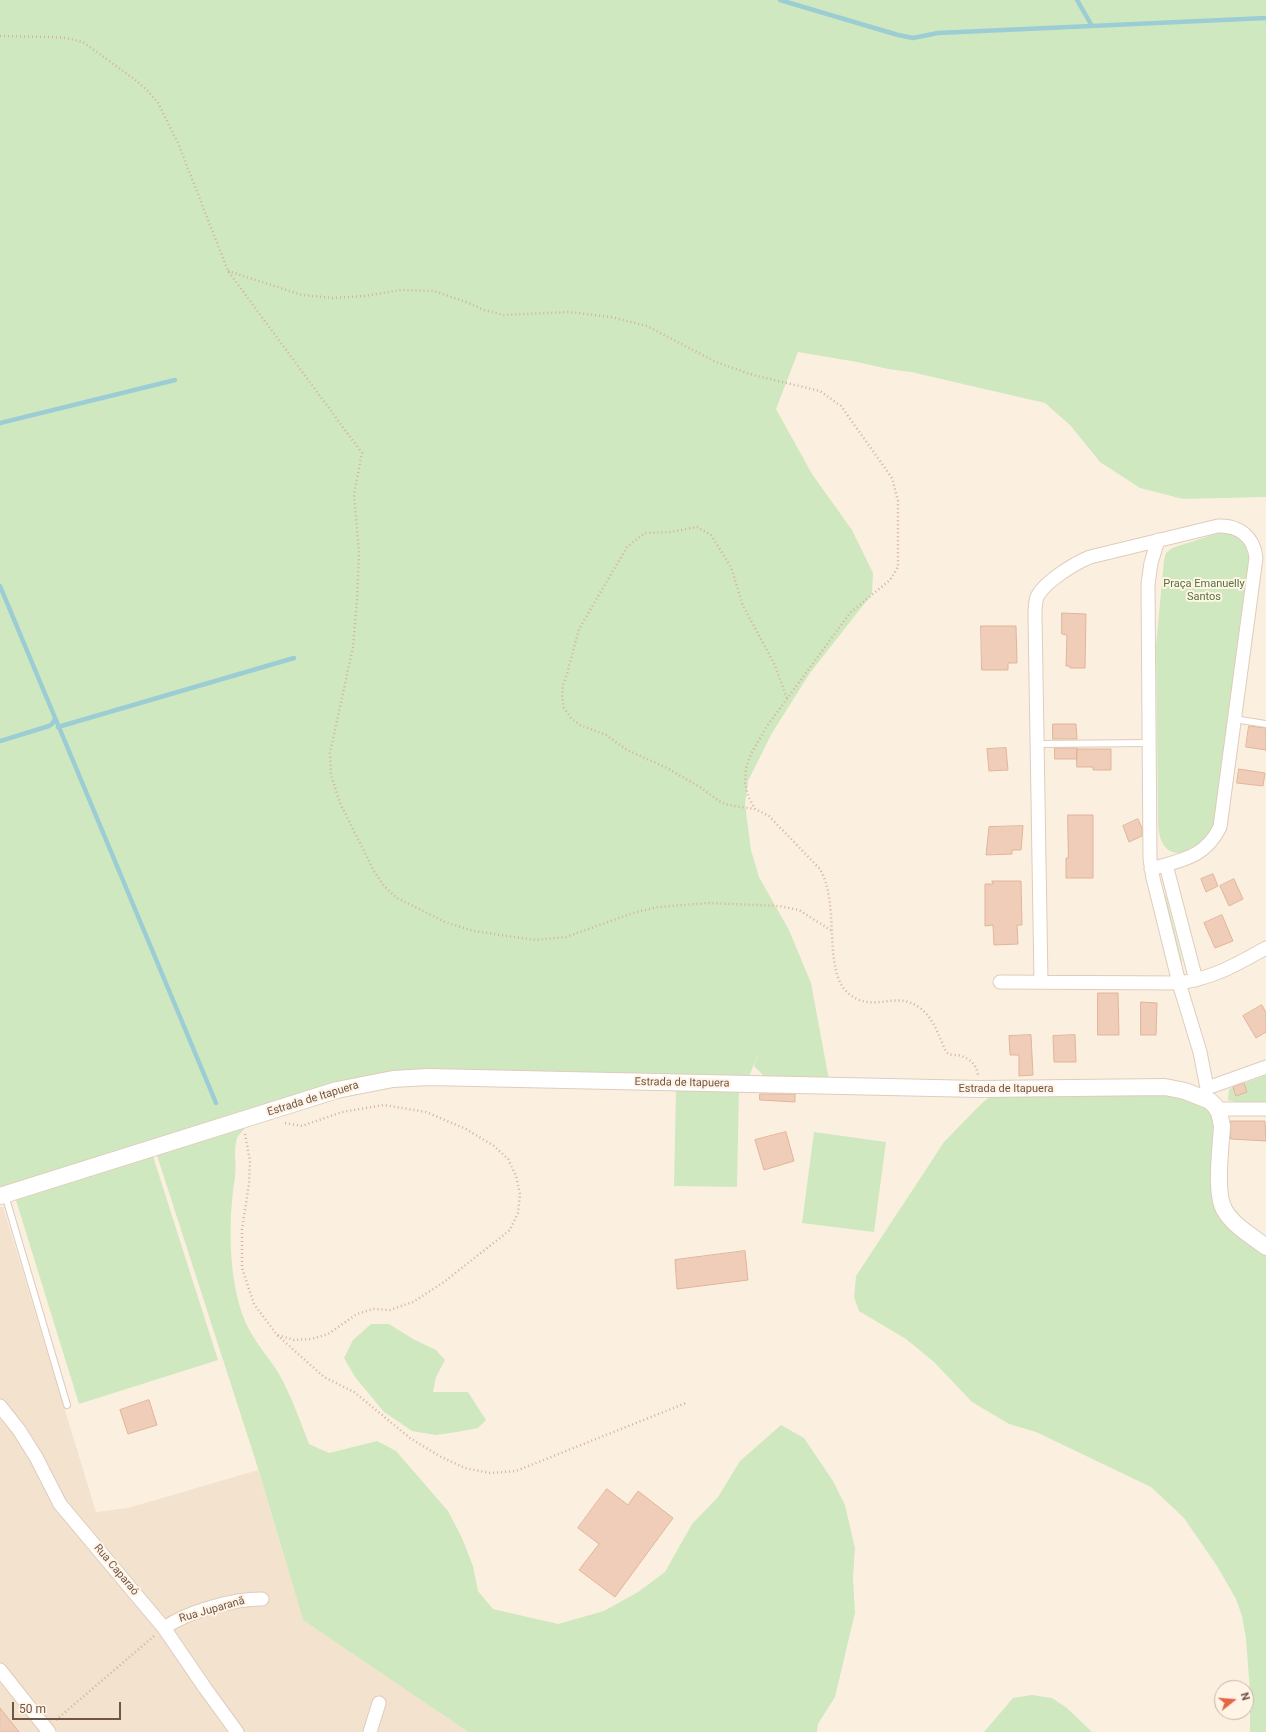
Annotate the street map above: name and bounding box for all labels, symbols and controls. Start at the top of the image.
park label: Praça Emanuelly Santos [1163,577,1245,603]
street label: Estrada de Itapuera [634,1076,730,1090]
street label: Estrada de Itapuera [266,1079,360,1119]
street label: Estrada de Itapuera [959,1082,1053,1096]
street label: Rua Caparaó [91,1542,141,1598]
street label: Rua Juparanã [178,1594,246,1626]
north arrow [1214,1680,1254,1720]
text: N [1238,1691,1252,1702]
scale bar [14,1694,123,1720]
text: 50 m [19,1702,46,1716]

